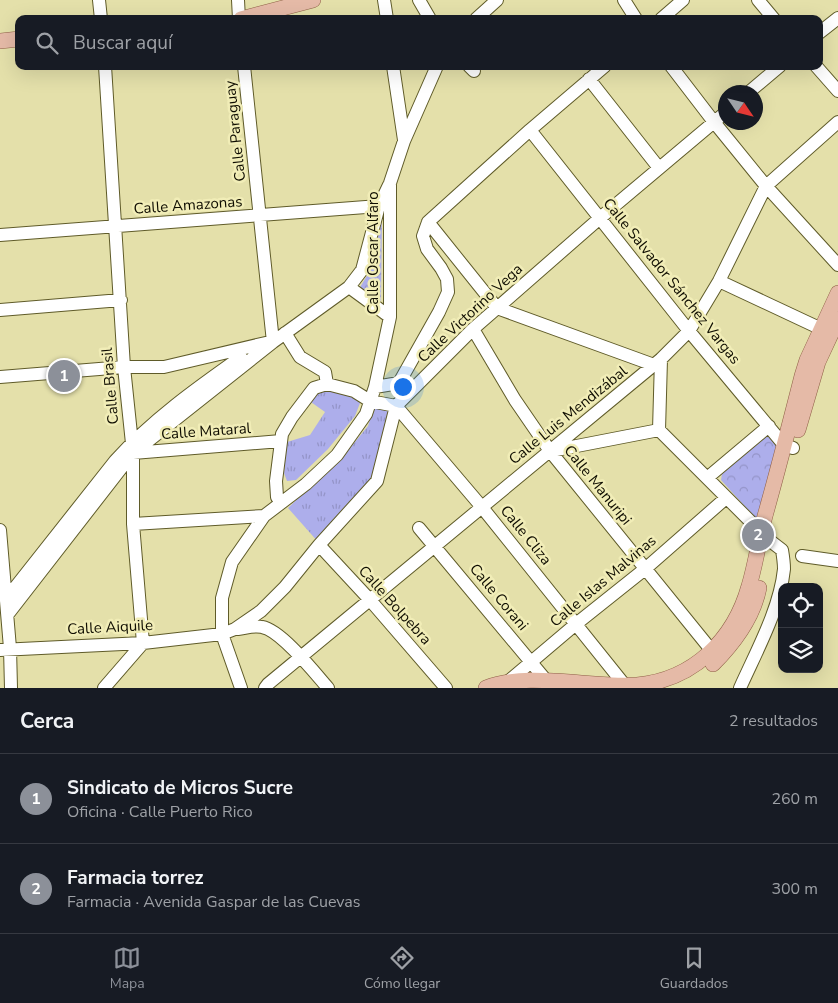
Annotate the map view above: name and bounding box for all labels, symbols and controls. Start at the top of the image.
search box [15,15,823,70]
icon: search [33,29,61,57]
text: Buscar aquí [73,30,172,56]
street label: Calle Paraguay [220,79,250,183]
north arrow [718,85,763,130]
street label: Calle Amazonas [133,191,243,219]
street label: Calle Oscar Alfaro [363,192,383,314]
street label: Calle Salvador Sánchez Vargas [599,194,745,368]
street label: Calle Victorino Vega [413,259,527,367]
street label: Calle Brasil [97,346,123,425]
pin: 1 [48,357,80,395]
street label: Calle Luis Mendizábal [505,361,632,469]
your location [390,374,416,400]
street label: Calle Mataral [160,418,252,444]
street label: Calle Manuripi [560,441,636,529]
street label: Calle Cliza [496,501,556,569]
pin: 2 [742,516,774,554]
street label: Calle Islas Malvinas [546,531,660,631]
street label: Calle Corani [465,559,533,635]
street label: Calle Bolpebra [354,561,436,649]
map controls [778,583,823,673]
button: locate [778,583,823,628]
street label: Calle Aiquile [67,615,153,639]
button: layers [778,628,823,673]
text: Cerca [20,707,74,735]
text: 2 resultados [729,710,818,732]
text: Sindicato de Micros Sucre [67,775,293,801]
text: 1 [31,788,41,810]
text: 260 m [771,788,818,810]
text: Oficina · Calle Puerto Rico [67,801,253,823]
text: Farmacia torrez [67,865,204,891]
text: 2 [31,878,41,900]
text: 300 m [771,878,818,900]
text: Farmacia · Avenida Gaspar de las Cuevas [67,891,361,913]
tab: Mapa [110,944,145,993]
tab: Cómo llegar [364,944,440,993]
tab: Guardados [660,944,728,993]

